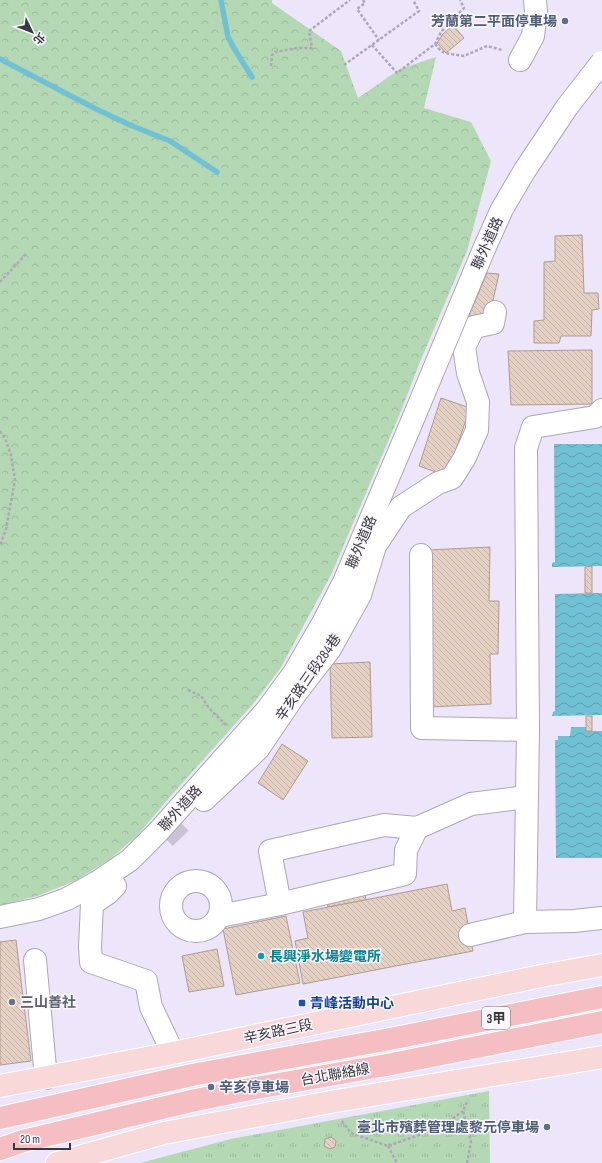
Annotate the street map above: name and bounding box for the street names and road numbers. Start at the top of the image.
street label: 聯外道路 [468,214,507,272]
street label: 聯外道路 [343,513,380,571]
street label: 辛亥路三段284巷 [272,631,345,724]
street label: 聯外道路 [155,782,205,835]
road number: 3甲 [482,1007,510,1029]
street label: 辛亥路三段 [242,1016,314,1047]
street label: 台北聯絡線 [299,1060,371,1089]

